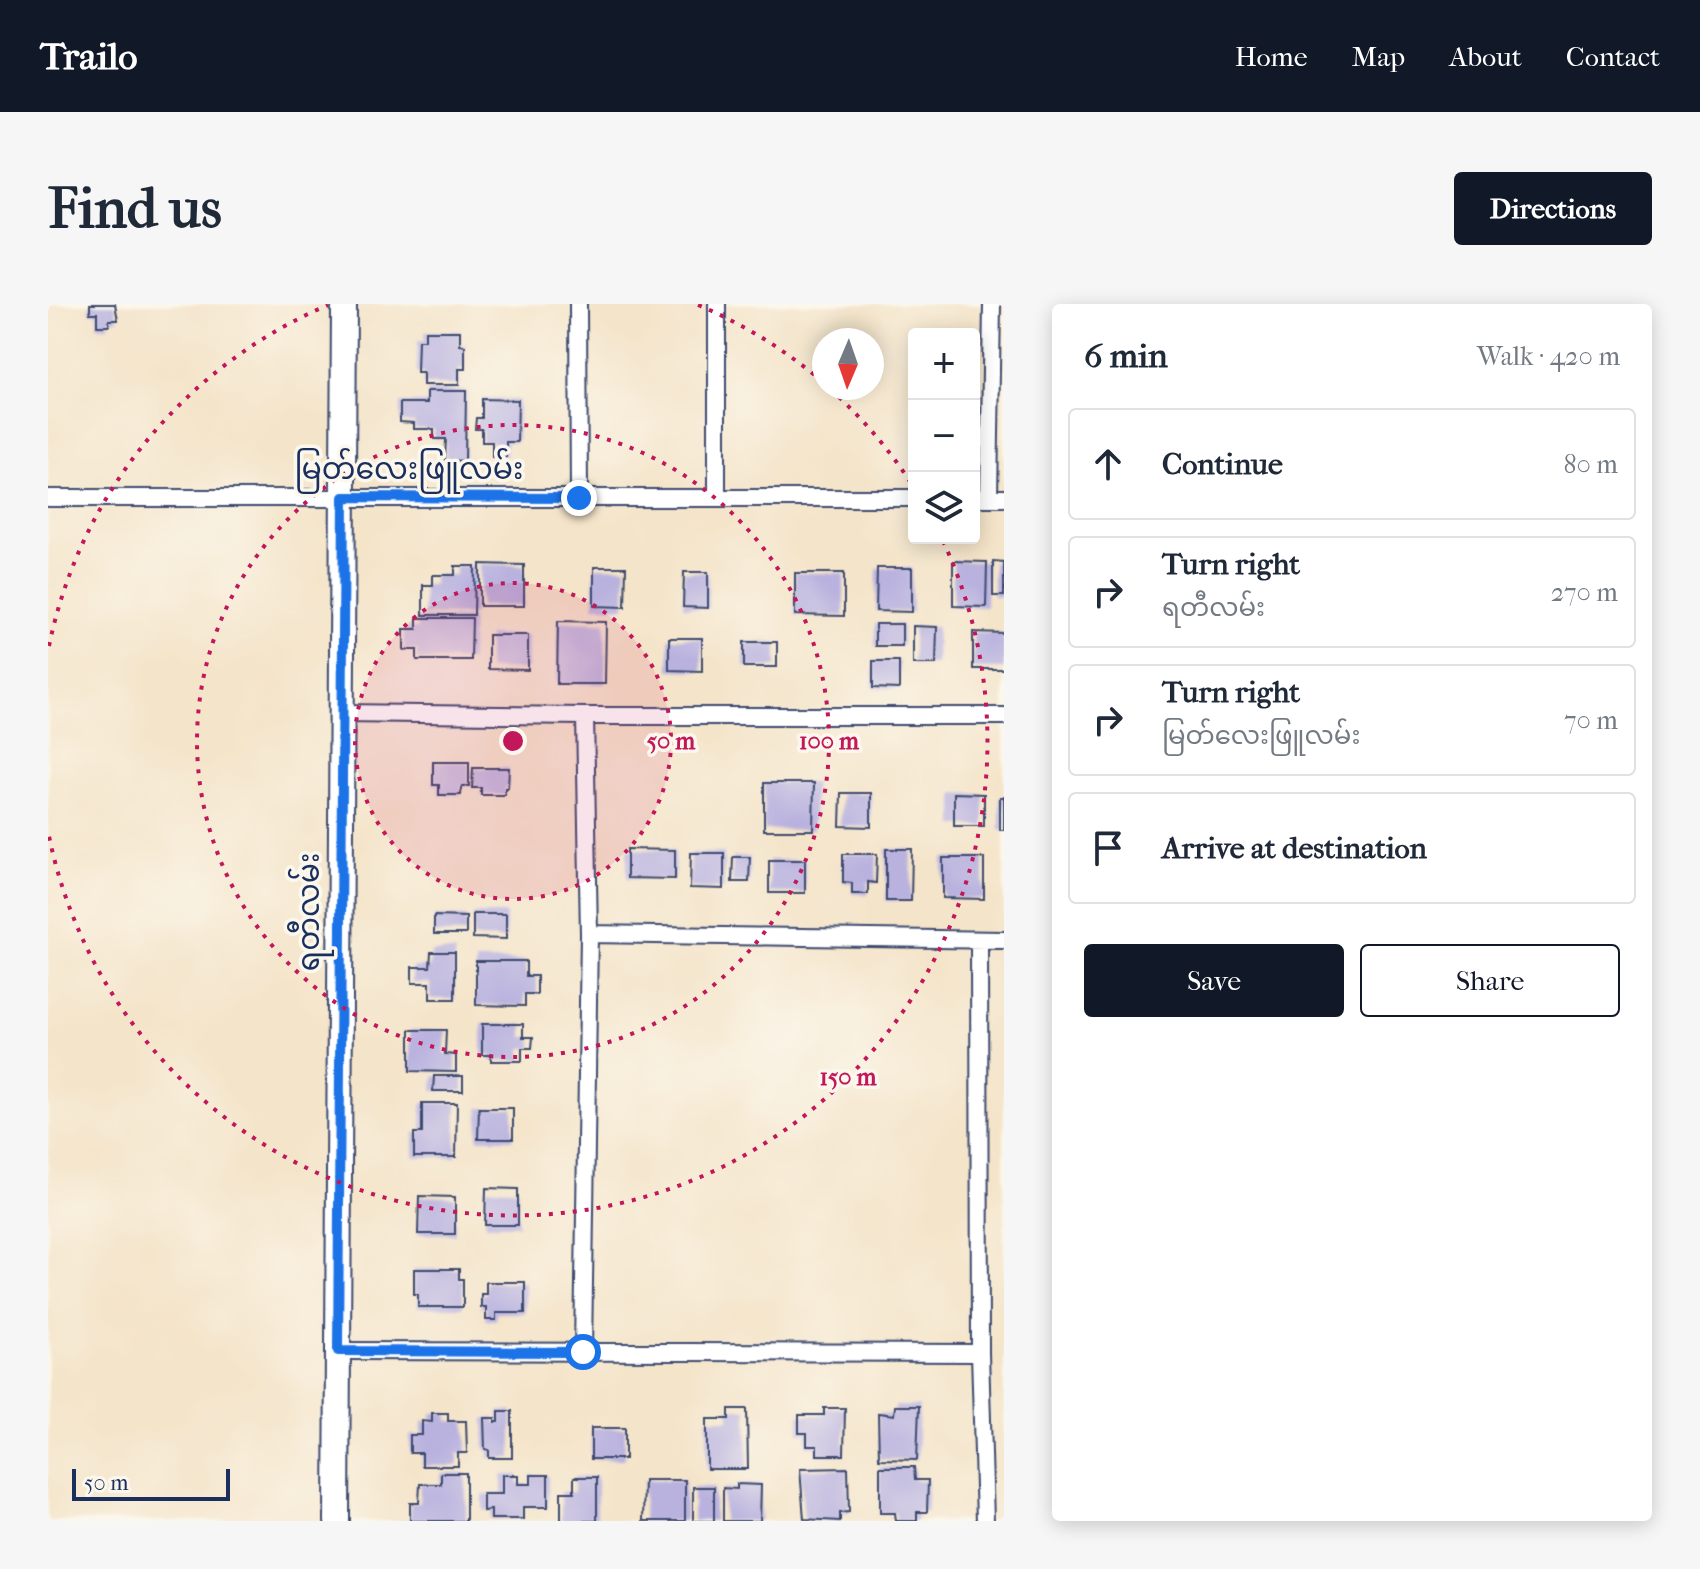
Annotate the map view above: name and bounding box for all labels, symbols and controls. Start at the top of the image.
text: Trailo [40,34,137,79]
text: Home [1235,40,1308,73]
text: Map [1352,40,1405,73]
text: About [1449,40,1522,73]
text: Contact [1566,40,1660,73]
button: Directions [1454,172,1652,245]
text: Find us [48,176,222,241]
north arrow [812,328,884,400]
map controls [908,328,980,544]
button: + [908,328,980,400]
text: 6 min [1084,336,1168,376]
text: Walk · 420 m [1477,341,1620,372]
button: − [908,400,980,472]
icon: ahead [1086,442,1130,486]
street label: မြတ်လေးဖြူလမ်း [295,447,523,494]
text: Continue [1162,447,1283,482]
text: 80 m [1563,449,1618,480]
button: layers [908,472,980,544]
route end [561,480,597,516]
text: Turn right [1162,547,1300,582]
icon: right [1086,570,1130,614]
text: 270 m [1551,577,1618,608]
text: ရတီလမ်း [1162,592,1265,623]
text: Turn right [1162,675,1300,710]
icon: right [1086,698,1130,742]
text: 70 m [1564,705,1618,736]
text: မြတ်လေးဖြူလမ်း [1162,720,1360,751]
centre of rings [499,727,527,755]
text: 50 m [647,727,696,755]
text: 100 m [799,727,860,755]
icon: arrive [1086,826,1130,870]
text: Arrive at destination [1162,831,1427,866]
street label: ရတီလမ်း [287,853,334,971]
button: Save [1084,944,1344,1017]
button: Share [1360,944,1620,1017]
text: 150 m [819,1063,878,1091]
route start [565,1334,601,1370]
scale bar [72,1465,230,1501]
text: 50 m [84,1470,129,1496]

